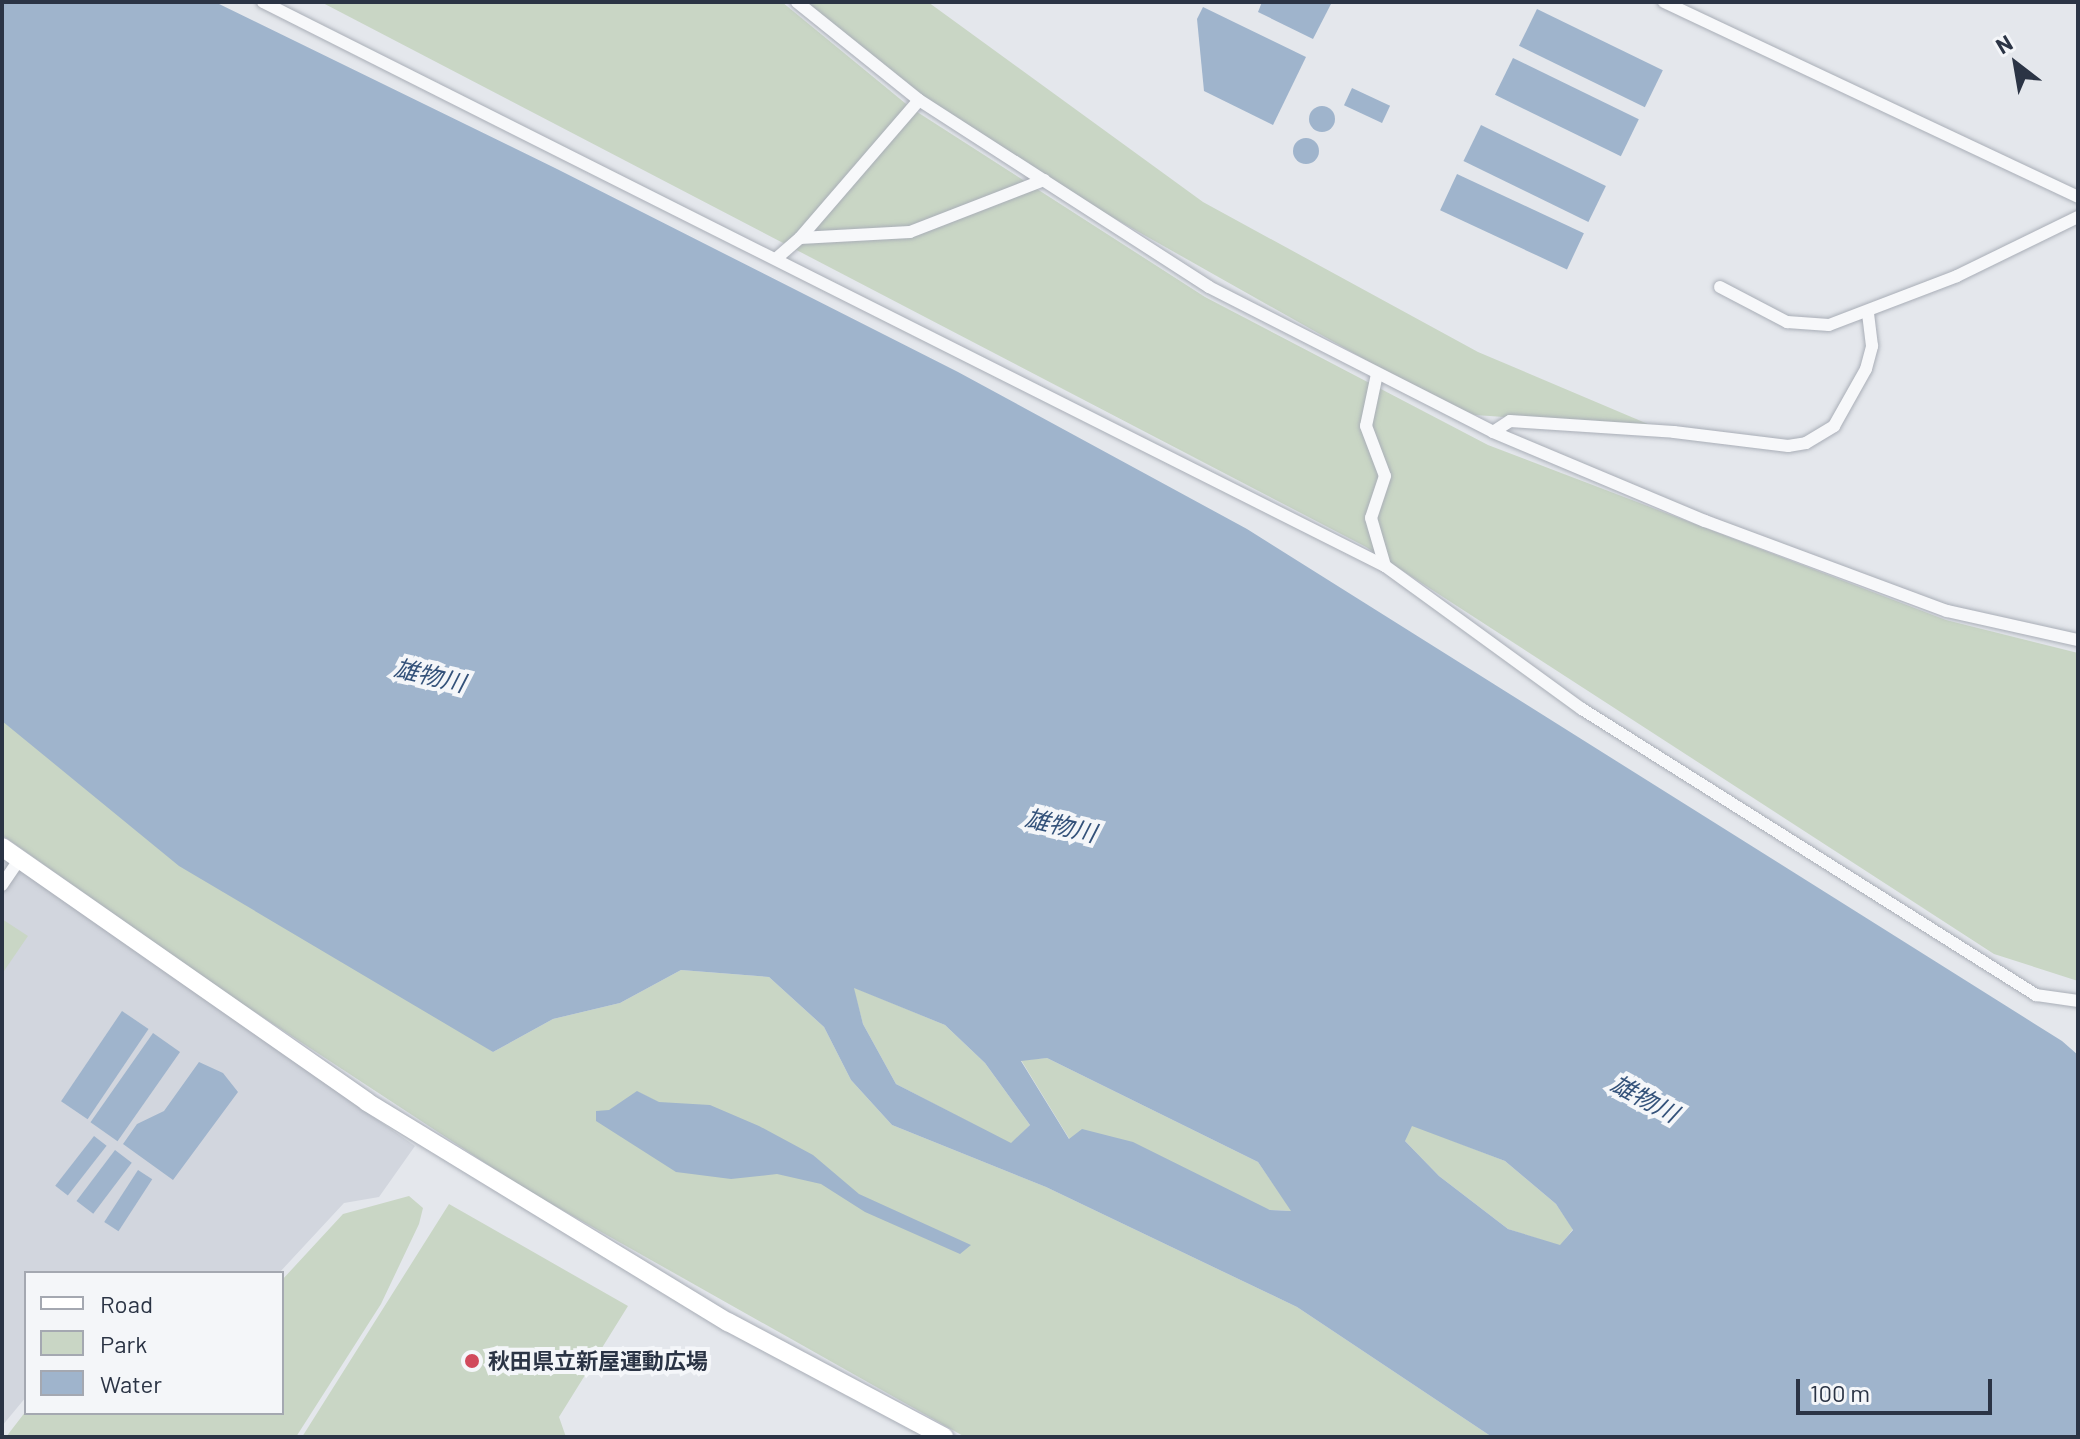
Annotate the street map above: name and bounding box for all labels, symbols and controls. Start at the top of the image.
north arrow [1976,24,2056,104]
text: N [1991,29,2017,58]
water label: 雄物川 [392,653,468,697]
water label: 雄物川 [1023,803,1099,847]
water label: 雄物川 [1606,1068,1684,1128]
legend [24,1271,284,1415]
text: Road [100,1289,153,1318]
text: Park [100,1329,147,1358]
place label: 秋田県立新屋運動広場 [488,1348,708,1374]
marker: 秋田県立新屋運動広場 [463,1352,481,1370]
scale bar [1800,1363,1996,1413]
text: Water [100,1369,162,1398]
text: 100 m [1810,1378,1870,1407]

